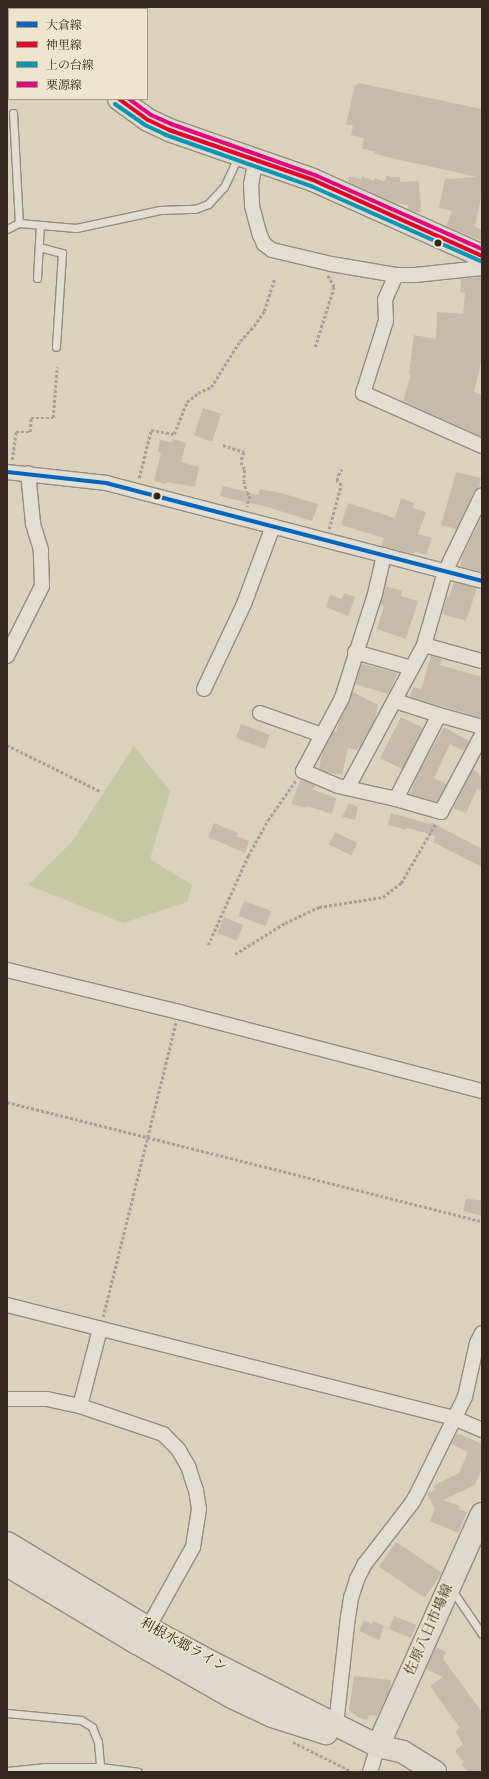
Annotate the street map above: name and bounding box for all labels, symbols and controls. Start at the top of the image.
legend [8,8,148,100]
text: 大倉線 [46,18,82,34]
text: 神里線 [46,38,82,54]
text: 上の台線 [46,58,94,74]
text: 栗源線 [46,78,82,94]
unlabelled marker [433,238,443,248]
unlabelled marker [152,491,162,501]
street label: 佐原八日市場線 [402,1582,458,1678]
street label: 利根水郷ライン [136,1615,230,1677]

